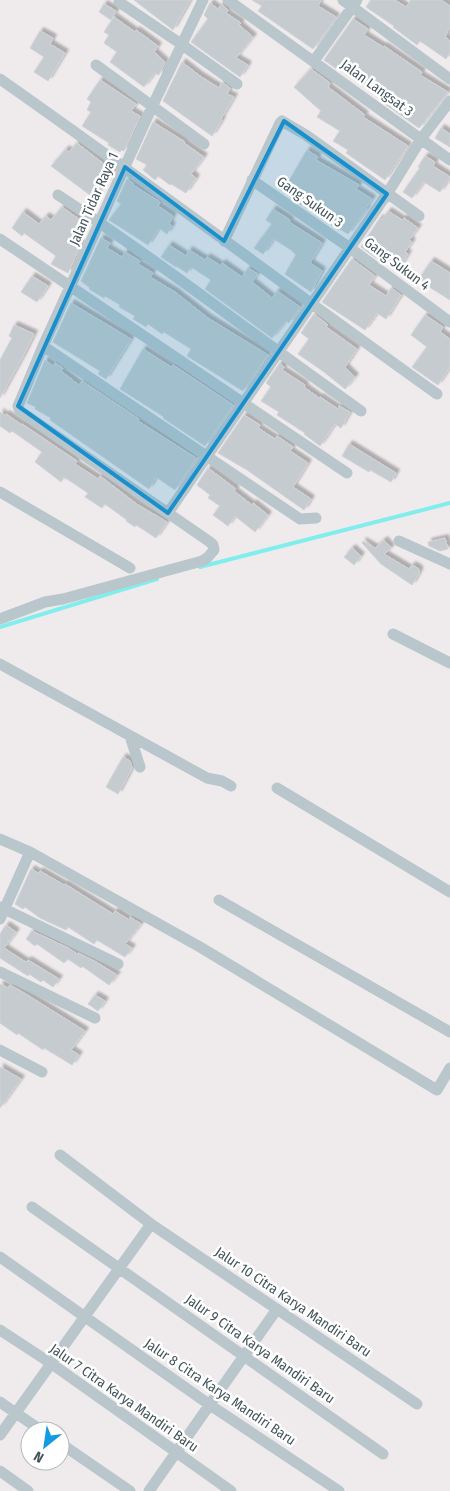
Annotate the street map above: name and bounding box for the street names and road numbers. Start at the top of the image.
street label: Jalan Langsat 3 [337,56,417,120]
street label: Jalan Tidar Raya 1 [66,150,122,248]
street label: Gang Sukun 3 [274,173,346,231]
street label: Gang Sukun 4 [361,234,433,294]
street label: Jalur 10 Citra Karya Mandiri Baru [212,1243,374,1361]
street label: Jalur 9 Citra Karya Mandiri Baru [182,1291,338,1407]
street label: Jalur 8 Citra Karya Mandiri Baru [141,1335,299,1449]
street label: Jalur 7 Citra Karya Mandiri Baru [46,1340,202,1456]

